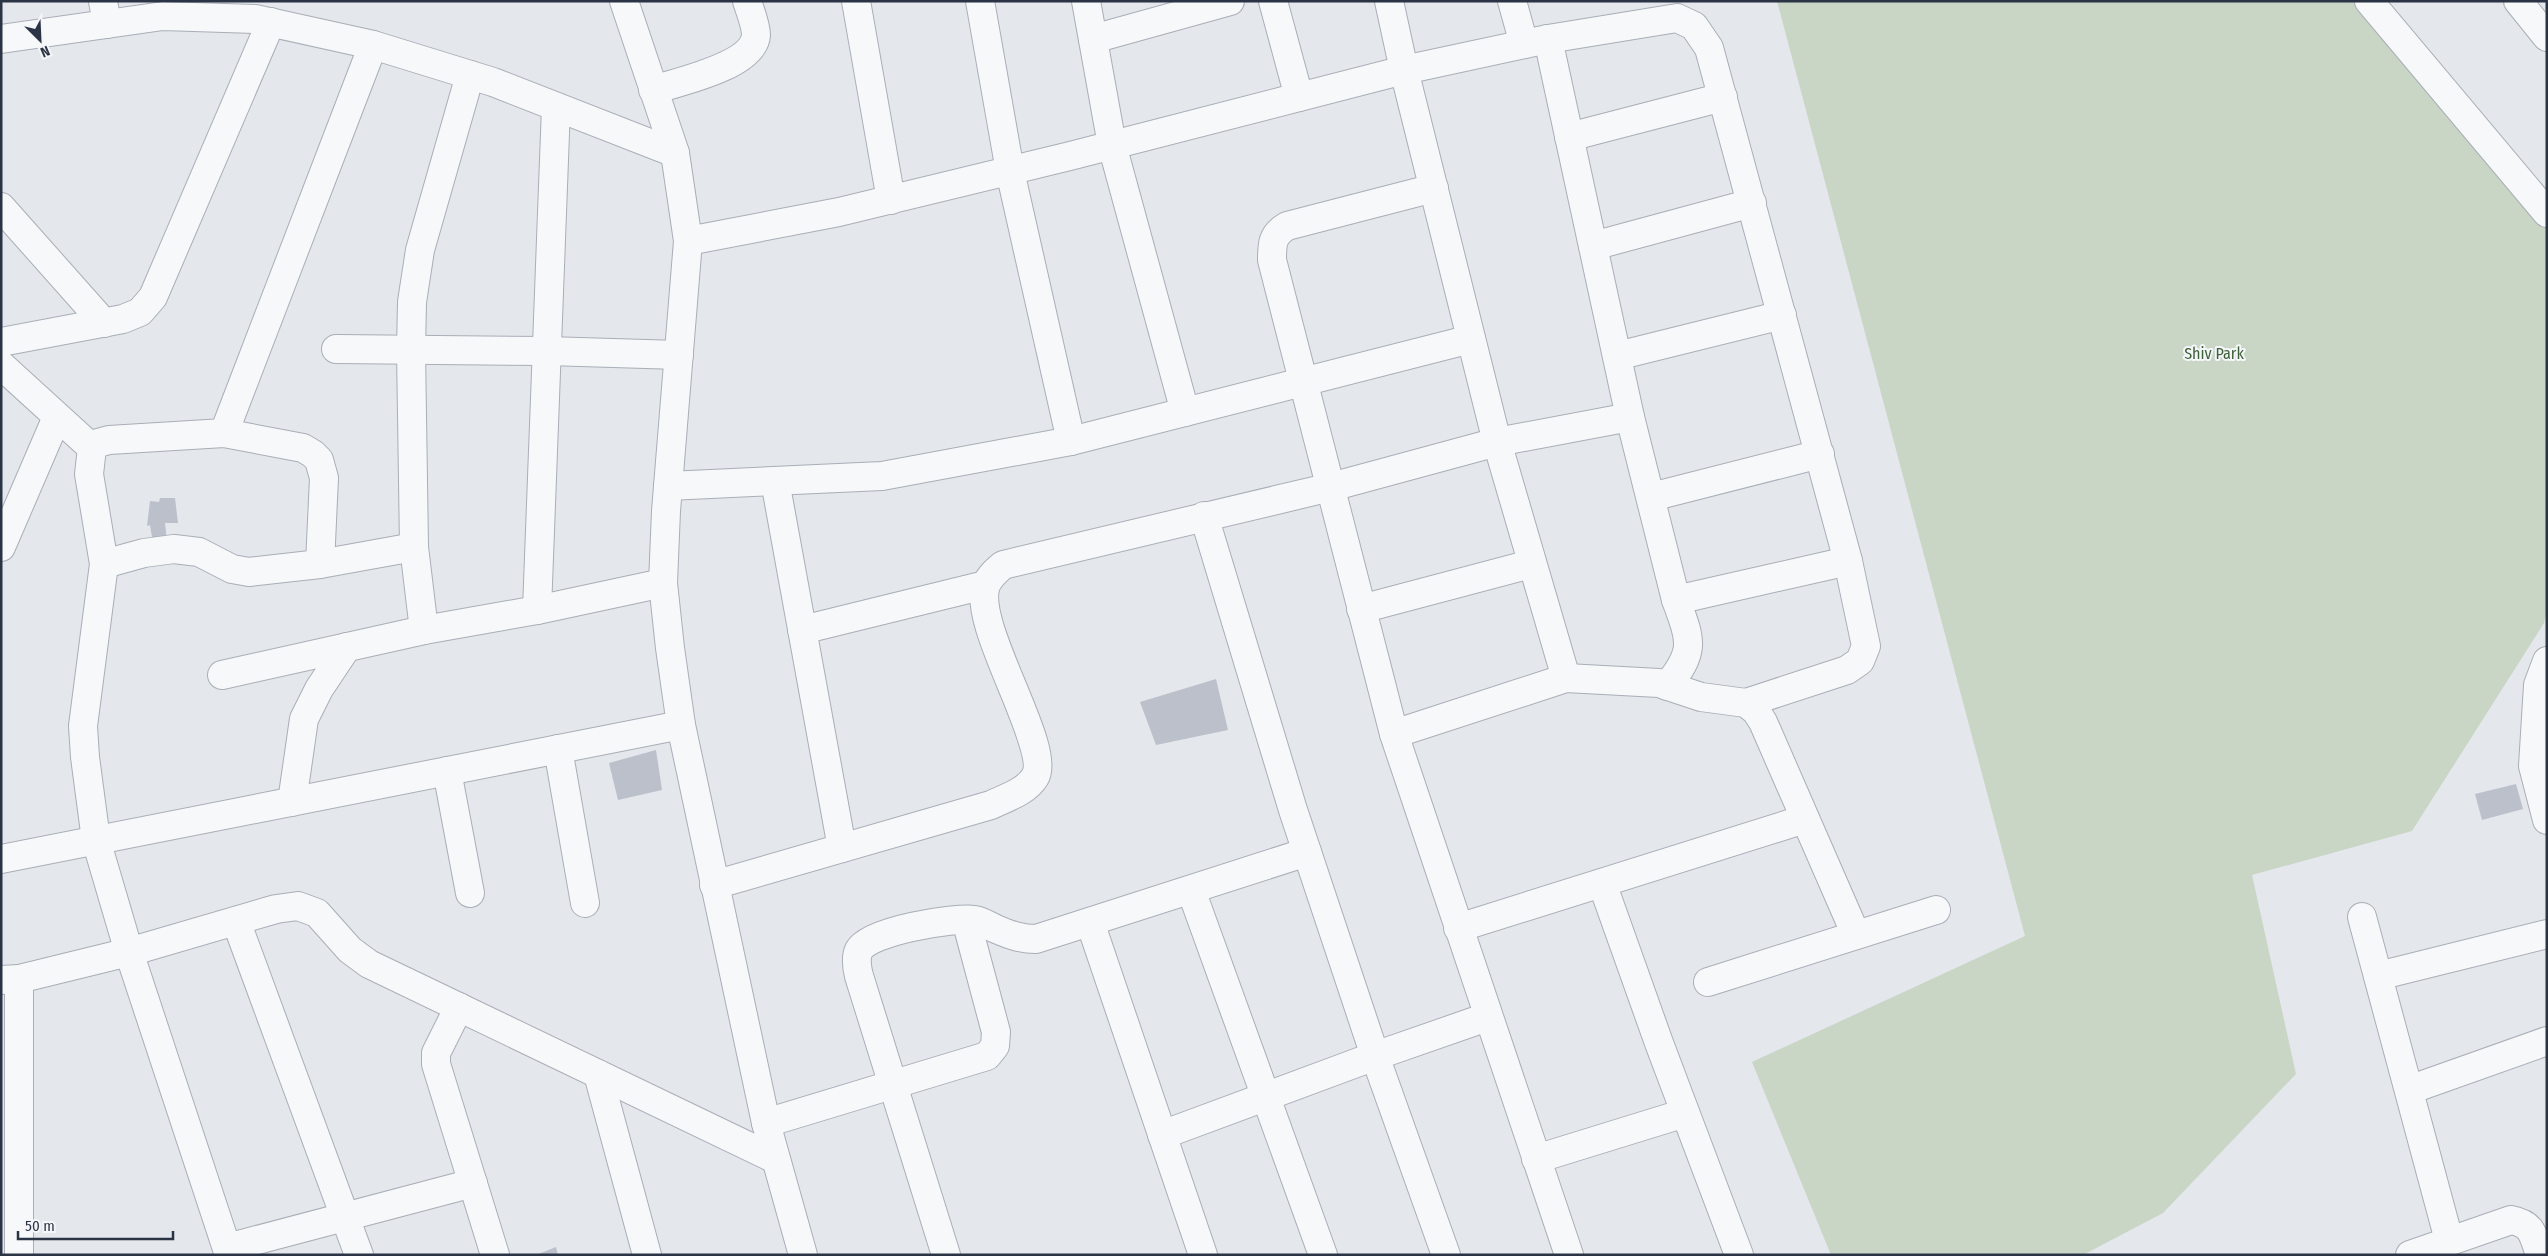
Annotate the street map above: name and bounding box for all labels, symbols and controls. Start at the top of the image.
north arrow [15,15,65,65]
text: N [38,42,52,61]
park label: Shiv Park [2184,344,2244,363]
scale bar [18,1208,172,1240]
text: 50 m [25,1217,55,1235]

